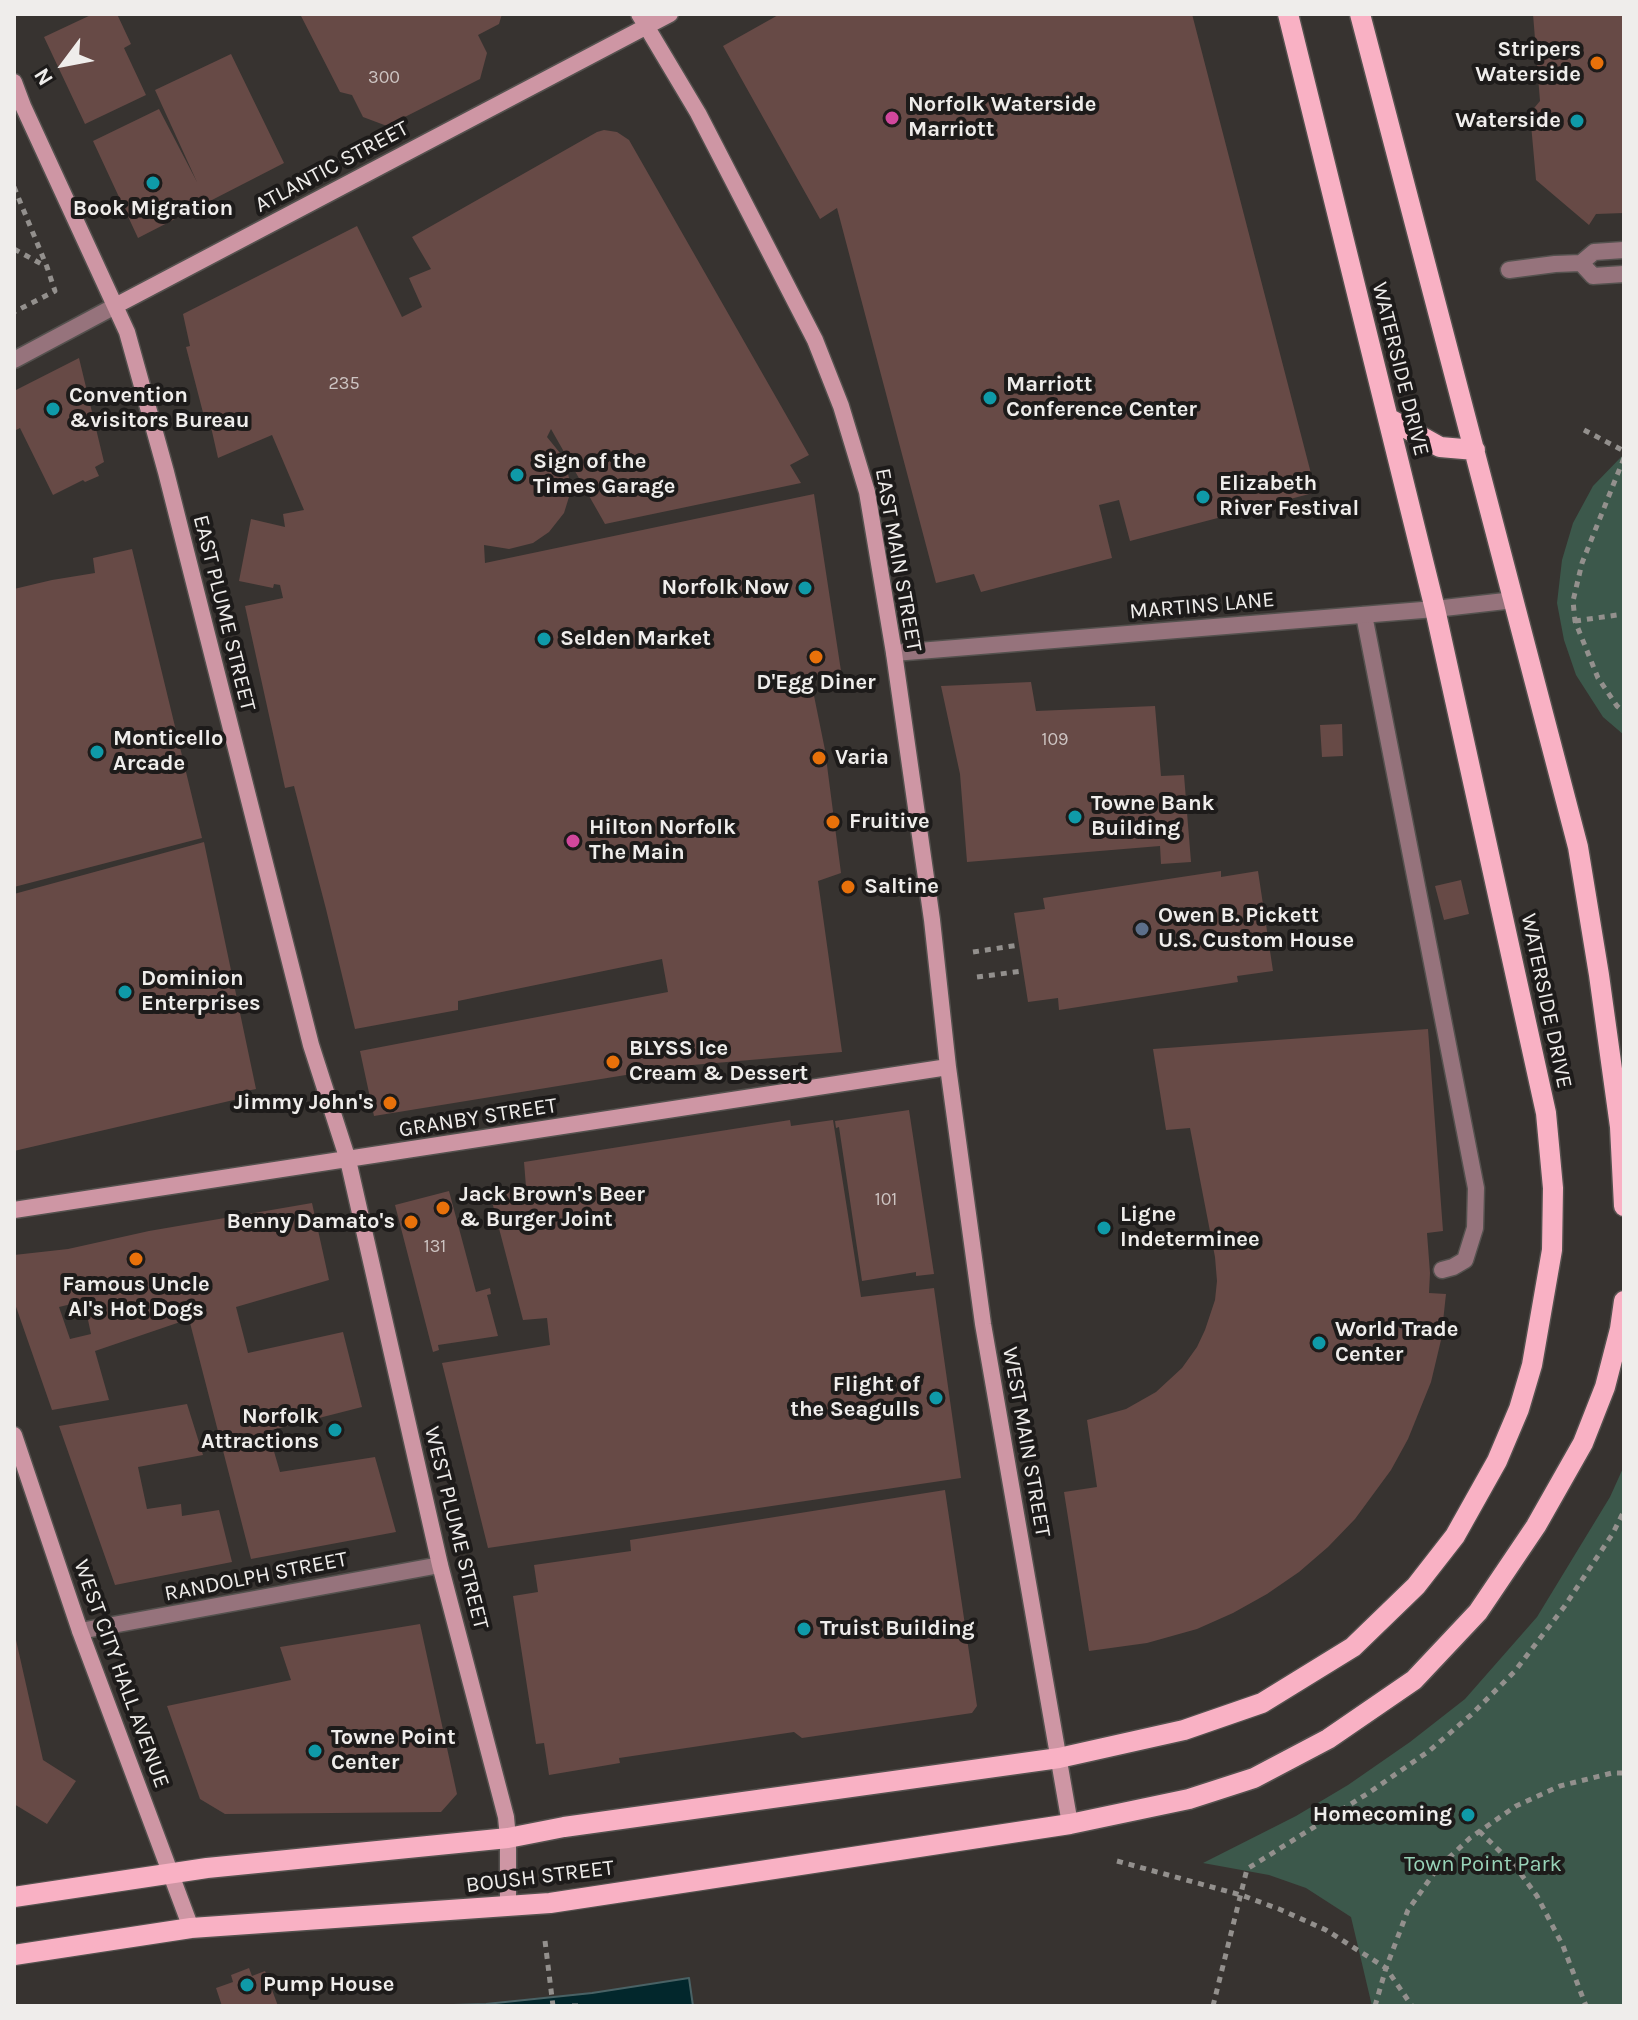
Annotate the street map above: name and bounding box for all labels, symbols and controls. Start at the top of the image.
north arrow [24,24,104,104]
place label: Stripers Waterside [1475,37,1581,88]
marker: Stripers Waterside [1588,54,1606,72]
text: N [28,63,59,90]
house number: 300 [368,67,400,89]
place label: Norfolk Waterside Marriott [908,92,1096,144]
place label: Waterside [1455,108,1561,134]
marker: Norfolk Waterside Marriott [883,109,901,127]
marker: Waterside [1568,112,1586,130]
street label: ATLANTIC STREET [251,115,413,219]
marker: Book Migration [144,174,162,192]
place label: Book Migration [73,196,233,222]
street label: WATERSIDE DRIVE [1366,279,1434,459]
place label: Marriott Conference Center [1006,372,1197,424]
house number: 235 [328,373,360,395]
place label: Convention &visitors Bureau [69,383,250,434]
marker: Marriott Conference Center [981,389,999,407]
marker: Convention &visitors Bureau [44,400,62,418]
place label: Sign of the Times Garage [533,449,675,500]
marker: Sign of the Times Garage [508,466,526,484]
street label: EAST MAIN STREET [869,466,927,654]
place label: Elizabeth River Festival [1219,471,1359,522]
marker: Elizabeth River Festival [1194,488,1212,506]
street label: EAST PLUME STREET [187,512,261,714]
place label: Norfolk Now [661,575,789,601]
marker: Norfolk Now [796,579,814,597]
street label: MARTINS LANE [1128,586,1276,626]
place label: Selden Market [560,626,711,652]
marker: Selden Market [535,630,553,648]
marker: D'Egg Diner [807,648,825,666]
place label: D'Egg Diner [756,670,876,696]
place label: Monticello Arcade [113,726,223,778]
house number: 109 [1041,729,1069,751]
marker: Monticello Arcade [88,743,106,761]
place label: Varia [835,745,889,771]
marker: Varia [810,749,828,767]
place label: Towne Bank Building [1091,791,1215,842]
marker: Towne Bank Building [1066,808,1084,826]
place label: Fruitive [849,809,930,835]
marker: Fruitive [824,813,842,831]
place label: Hilton Norfolk The Main [589,815,736,866]
marker: Hilton Norfolk The Main [564,832,582,850]
place label: Saltine [864,874,939,900]
marker: Saltine [839,878,857,896]
place label: Owen B. Pickett U.S. Custom House [1158,903,1354,954]
street label: WATERSIDE DRIVE [1515,911,1577,1091]
marker: Owen B. Pickett U.S. Custom House [1133,920,1151,938]
place label: Dominion Enterprises [141,966,261,1018]
marker: Dominion Enterprises [116,983,134,1001]
place label: BLYSS Ice Cream & Dessert [629,1036,808,1088]
marker: BLYSS Ice Cream & Dessert [604,1053,622,1071]
place label: Jimmy John's [233,1090,374,1116]
street label: GRANBY STREET [397,1092,559,1144]
marker: Jimmy John's [381,1094,399,1112]
place label: Jack Brown's Beer & Burger Joint [459,1182,645,1234]
house number: 101 [875,1189,897,1211]
marker: Jack Brown's Beer & Burger Joint [434,1199,452,1217]
place label: Ligne Indeterminee [1120,1202,1260,1254]
place label: Benny Damato's [227,1209,395,1235]
marker: Benny Damato's [402,1213,420,1231]
marker: Ligne Indeterminee [1095,1219,1113,1237]
house number: 131 [424,1236,446,1258]
marker: Famous Uncle Al's Hot Dogs [127,1250,145,1268]
place label: Famous Uncle Al's Hot Dogs [62,1272,210,1324]
place label: World Trade Center [1335,1317,1458,1368]
marker: World Trade Center [1310,1334,1328,1352]
street label: WEST MAIN STREET [996,1345,1056,1539]
place label: Flight of the Seagulls [790,1372,920,1424]
marker: Flight of the Seagulls [927,1389,945,1407]
place label: Norfolk Attractions [201,1404,319,1456]
marker: Norfolk Attractions [326,1421,344,1439]
street label: WEST PLUME STREET [418,1424,494,1632]
street label: RANDOLPH STREET [162,1546,350,1608]
street label: WEST CITY HALL AVENUE [67,1556,175,1792]
place label: Truist Building [820,1616,975,1642]
marker: Truist Building [795,1620,813,1638]
place label: Towne Point Center [331,1725,456,1776]
marker: Towne Point Center [306,1742,324,1760]
place label: Homecoming [1313,1802,1452,1828]
marker: Homecoming [1459,1806,1477,1824]
park label: Town Point Park [1404,1852,1562,1878]
street label: BOUSH STREET [464,1855,616,1899]
place label: Pump House [263,1972,394,1998]
marker: Pump House [238,1976,256,1994]

